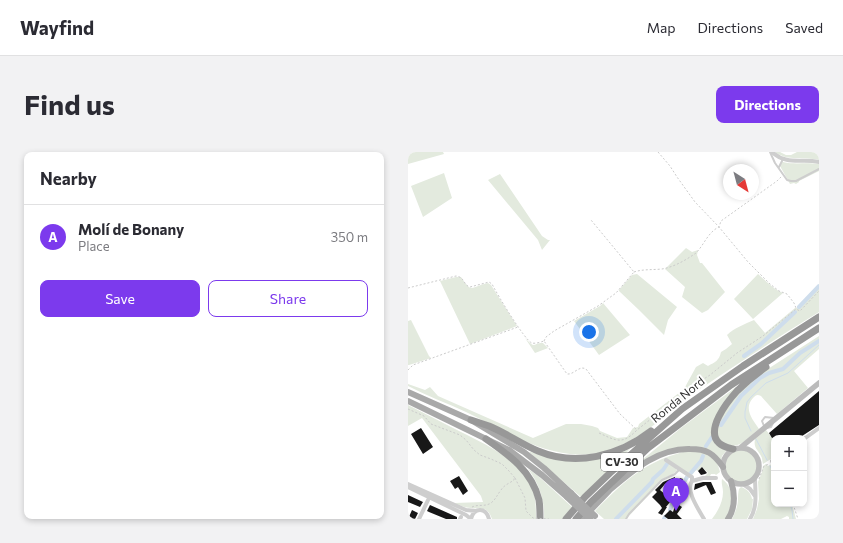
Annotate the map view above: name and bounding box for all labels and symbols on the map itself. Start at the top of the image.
north arrow [723,164,759,200]
your location [579,322,599,342]
street label: Ronda Nord [648,373,707,425]
road number: CV-30 [601,453,643,471]
pin: A [663,478,689,511]

